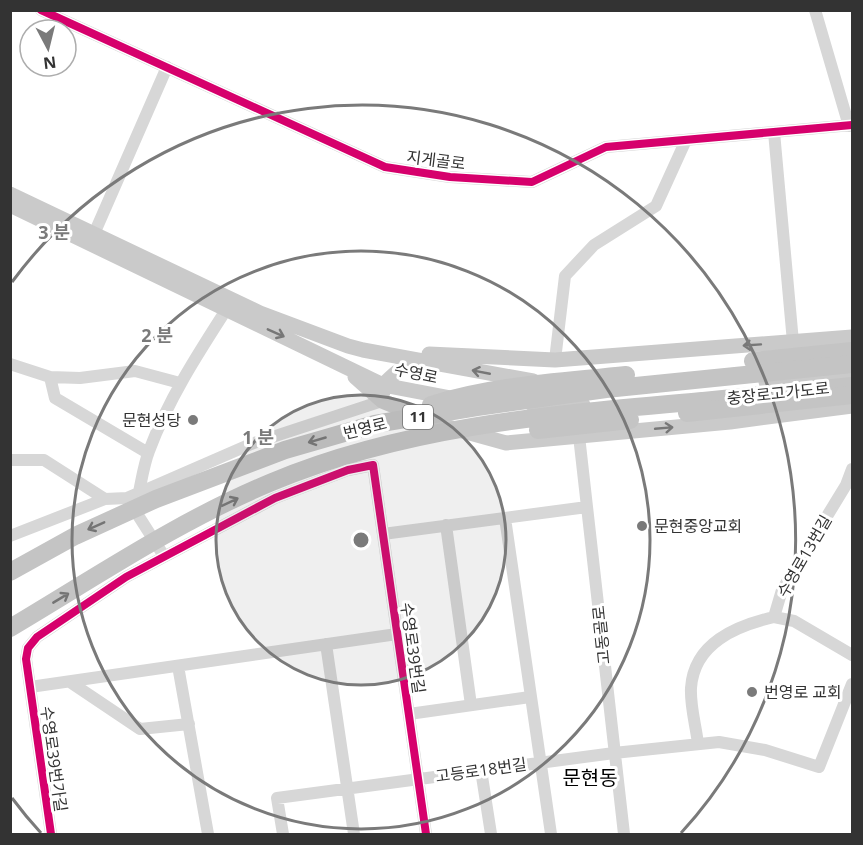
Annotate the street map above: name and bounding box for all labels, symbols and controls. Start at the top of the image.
north arrow [18,18,78,78]
text: N [42,51,58,75]
street label: 지게골로 [405,145,467,175]
text: 3 분 [38,220,70,244]
text: 2 분 [141,323,173,347]
one-way arrow [266,328,284,339]
one-way arrow [743,340,763,351]
street label: 수영로 [392,358,440,388]
one-way arrow [472,366,491,377]
street label: 충장로고가도로 [726,377,831,409]
road number: 11 [403,405,433,429]
place label: 문현성당 [122,409,181,431]
street label: 번영로 [341,412,389,444]
marker: 문현성당 [186,413,200,427]
one-way arrow [653,422,673,433]
text: 1 분 [242,425,274,449]
one-way arrow [308,435,327,447]
one-way arrow [221,495,239,507]
street label: 수영로13번길 [771,511,837,601]
place label: 문현중앙교회 [654,515,742,537]
marker: 문현중앙교회 [635,519,649,533]
one-way arrow [88,520,106,532]
centre of rings [351,530,371,550]
one-way arrow [52,591,69,603]
street label: 수영로39번길 [396,601,430,695]
street label: 고동골로 [587,604,615,665]
place label: 번영로 교회 [764,681,842,703]
marker: 번영로 교회 [745,685,759,699]
street label: 수영로39번가길 [36,705,72,813]
street label: 고등로18번길 [434,753,528,787]
district label: 문현동 [562,764,618,791]

